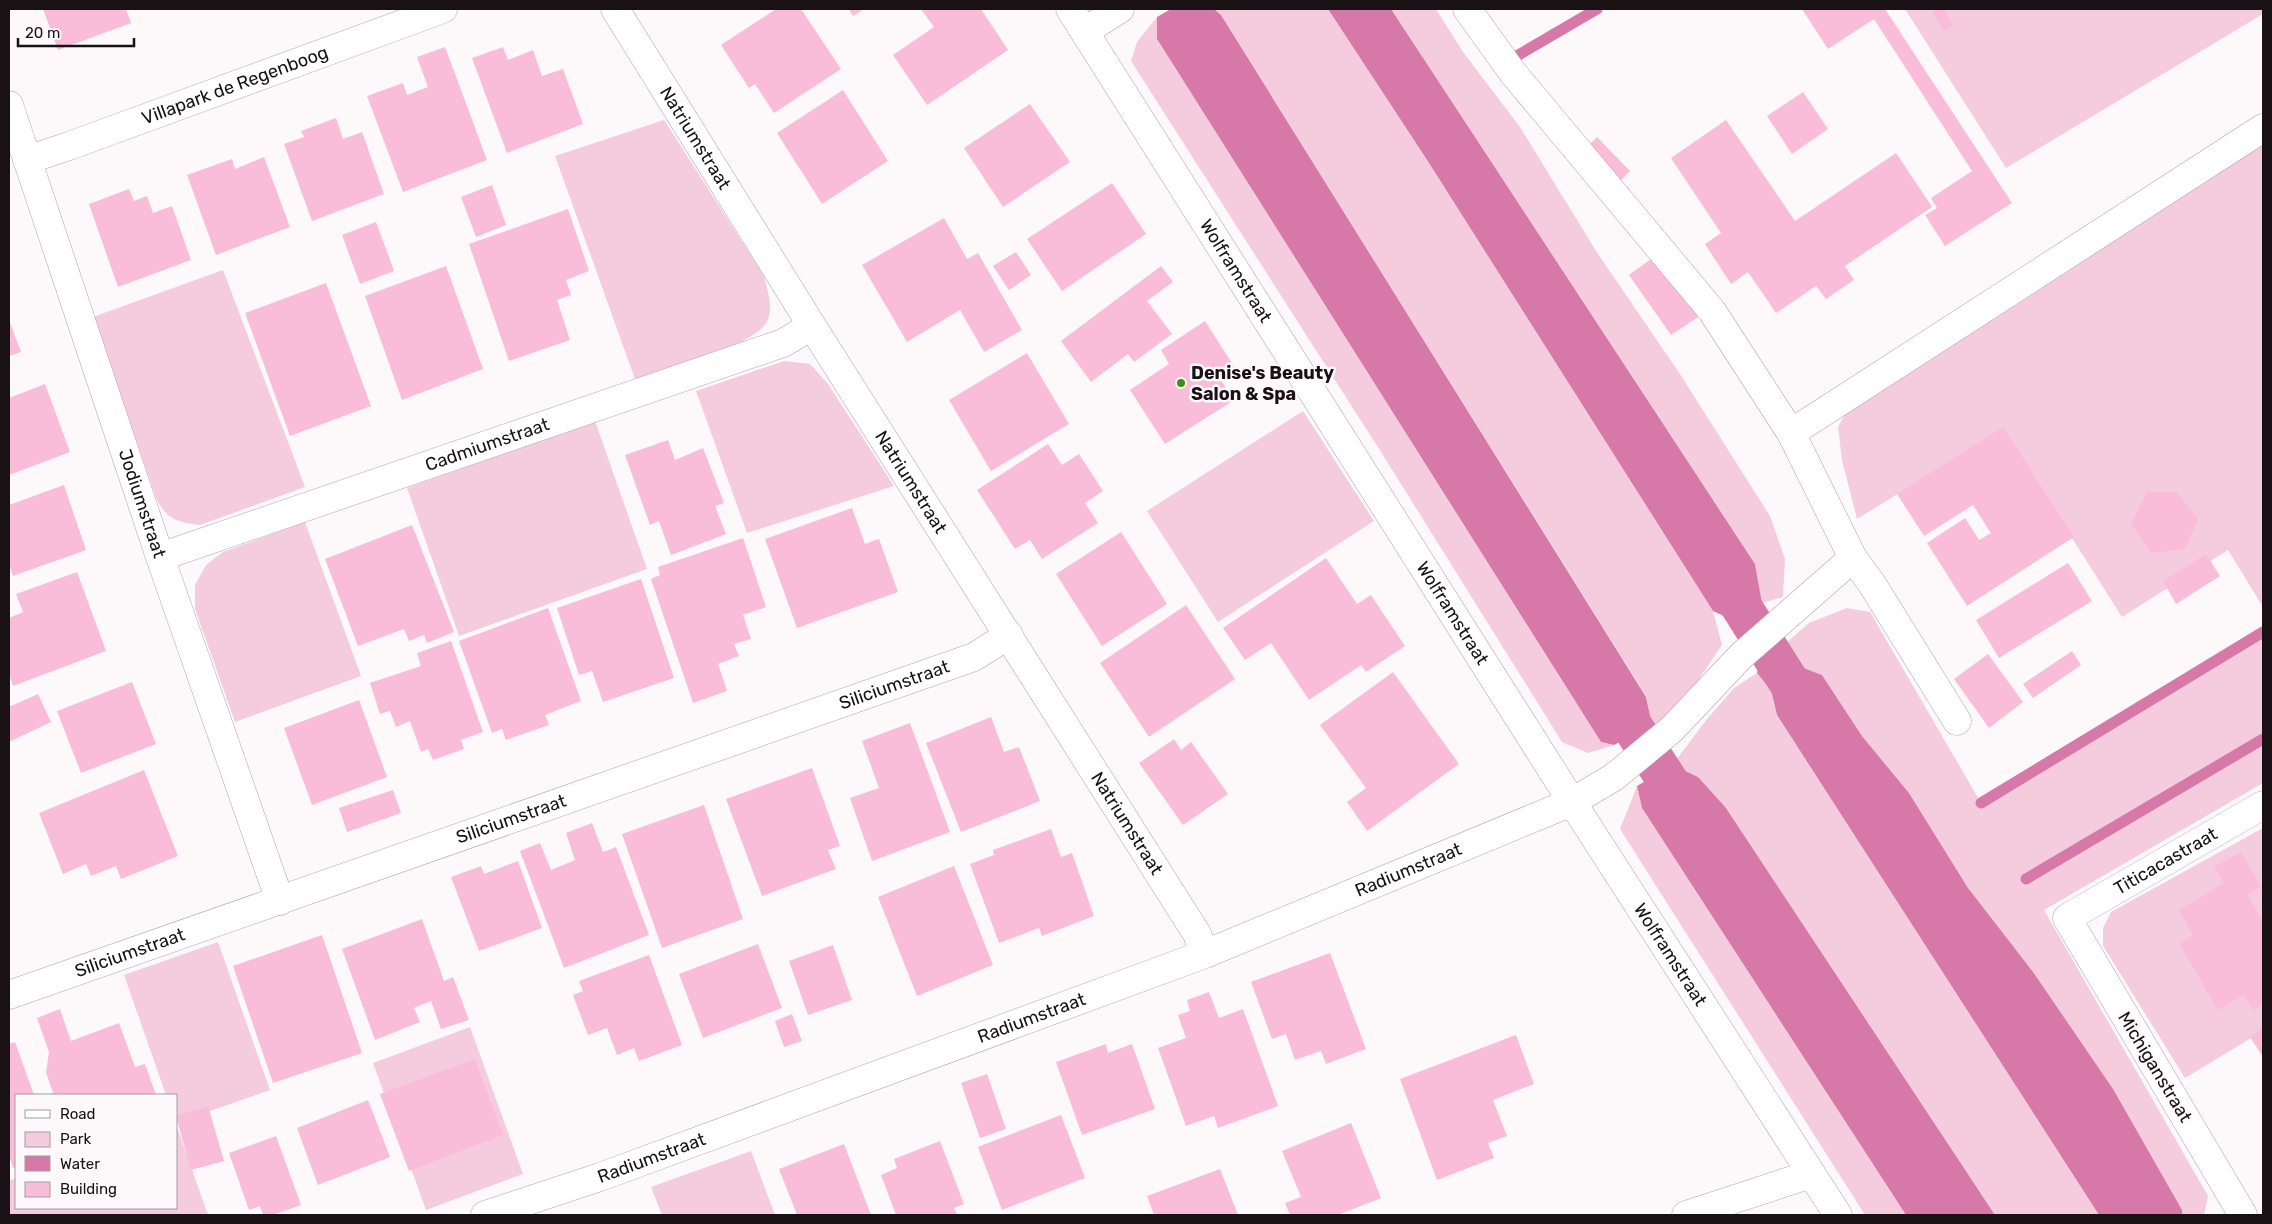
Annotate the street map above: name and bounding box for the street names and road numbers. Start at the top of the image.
street label: Villapark de Regenboog [139,41,331,129]
street label: Natriumstraat [655,83,736,194]
street label: Wolframstraat [1195,215,1277,327]
street label: Cadmiumstraat [422,413,552,476]
street label: Natriumstraat [870,427,952,538]
street label: Jodiumstraat [114,446,170,561]
street label: Wolframstraat [1412,557,1493,669]
street label: Siliciumstraat [836,656,952,714]
street label: Natriumstraat [1086,768,1168,879]
street label: Siliciumstraat [453,790,569,849]
street label: Titicacastraat [2110,823,2221,900]
street label: Radiumstraat [1352,838,1465,902]
street label: Wolframstraat [1629,899,1711,1010]
street label: Siliciumstraat [72,923,188,982]
street label: Radiumstraat [974,988,1089,1048]
street label: Michiganstraat [2113,1008,2197,1126]
street label: Radiumstraat [594,1128,709,1188]

